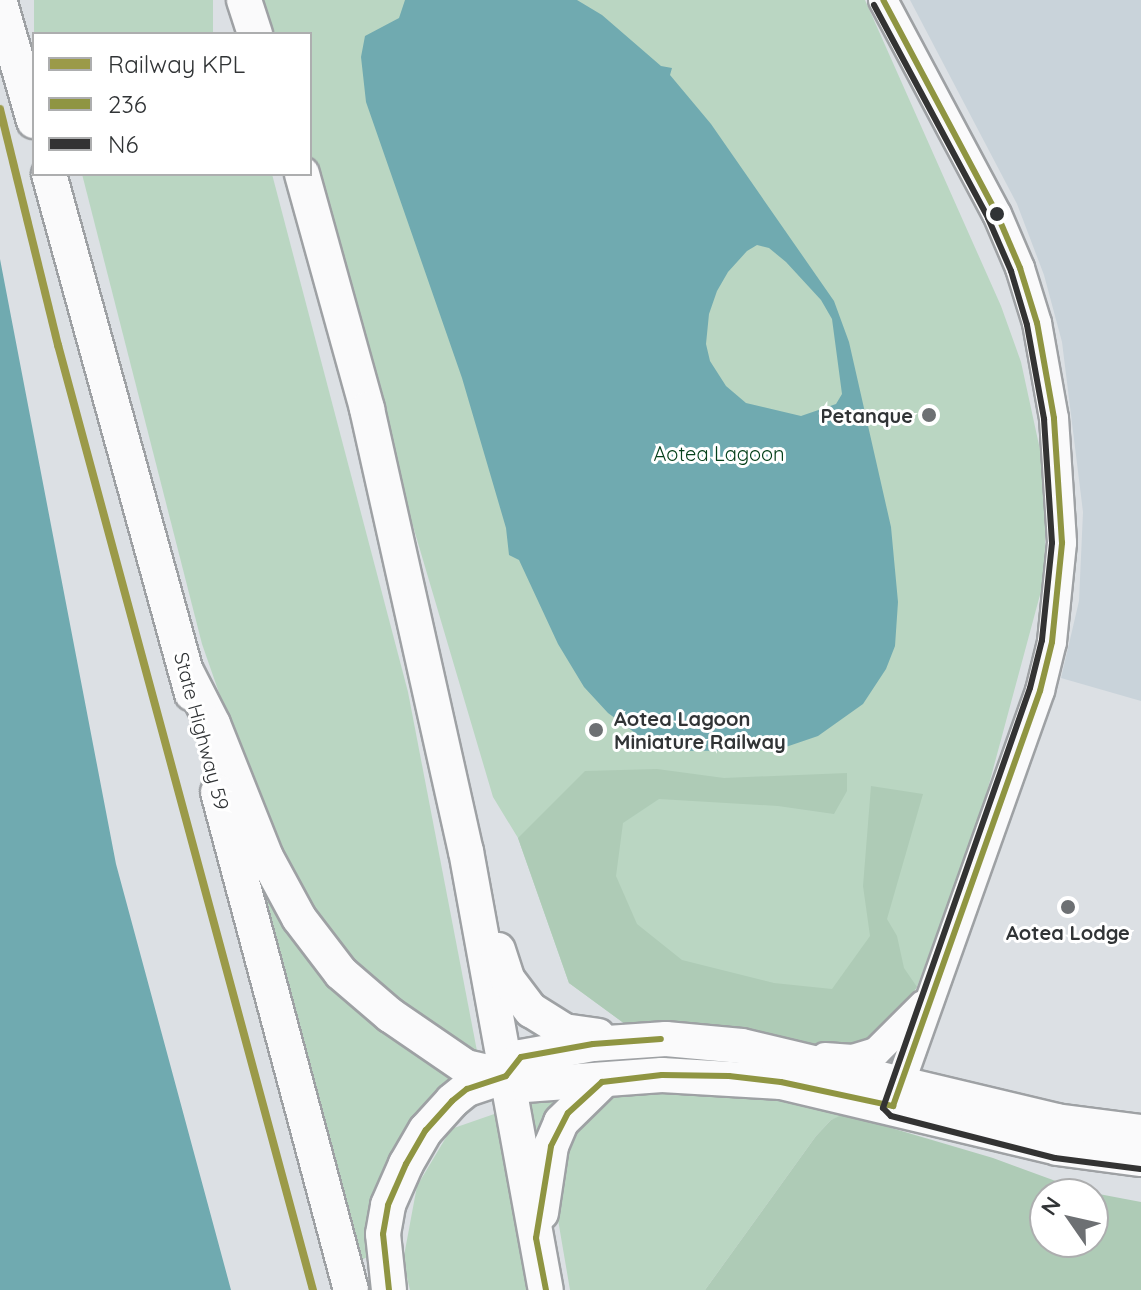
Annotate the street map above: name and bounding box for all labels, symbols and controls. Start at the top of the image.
legend [32,32,312,176]
text: Railway KPL [108,49,245,79]
text: 236 [108,89,147,119]
text: N6 [108,129,138,159]
unlabelled marker [989,206,1005,222]
place label: Petanque [821,403,913,427]
marker: Petanque [920,406,938,424]
park label: Aotea Lagoon [653,441,785,465]
street label: State Highway 59 [169,650,235,812]
place label: Aotea Lagoon Miniature Railway [614,706,786,753]
marker: Aotea Lagoon Miniature Railway [585,719,607,741]
marker: Aotea Lodge [1059,898,1077,916]
place label: Aotea Lodge [1006,920,1130,944]
north arrow [1029,1178,1109,1258]
text: N [1035,1191,1067,1220]

